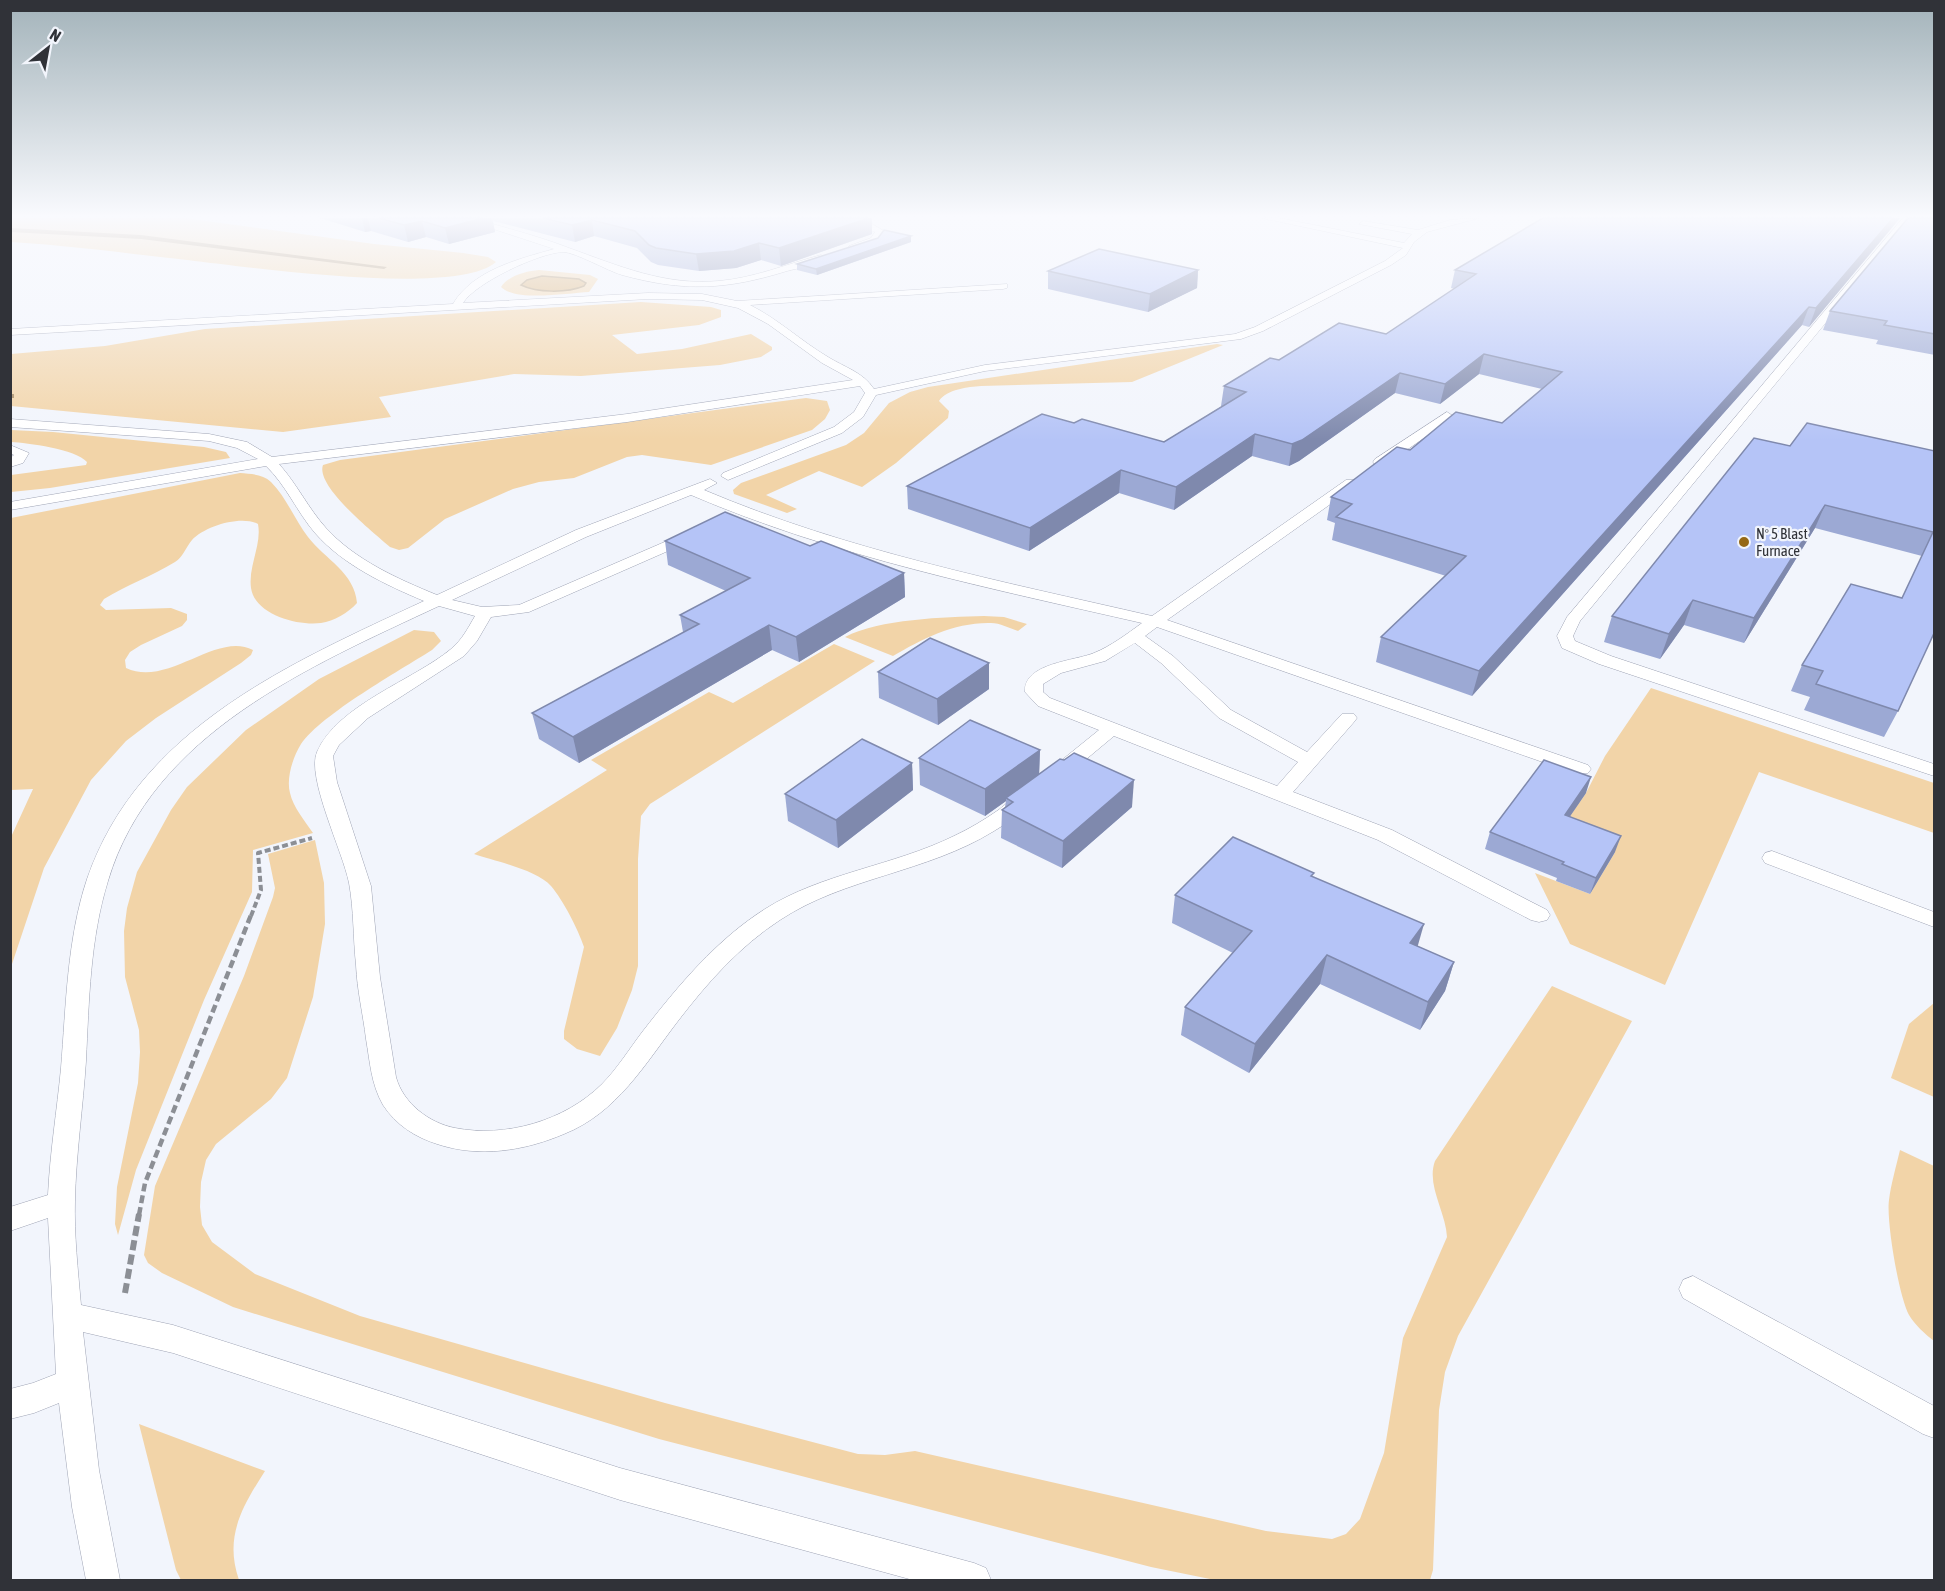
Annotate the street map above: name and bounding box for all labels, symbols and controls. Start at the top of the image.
north arrow [18,18,78,78]
text: N [47,25,64,45]
place label: Nº 5 Blast Furnace [1756,525,1808,559]
marker: Nº 5 Blast Furnace [1737,535,1751,549]

